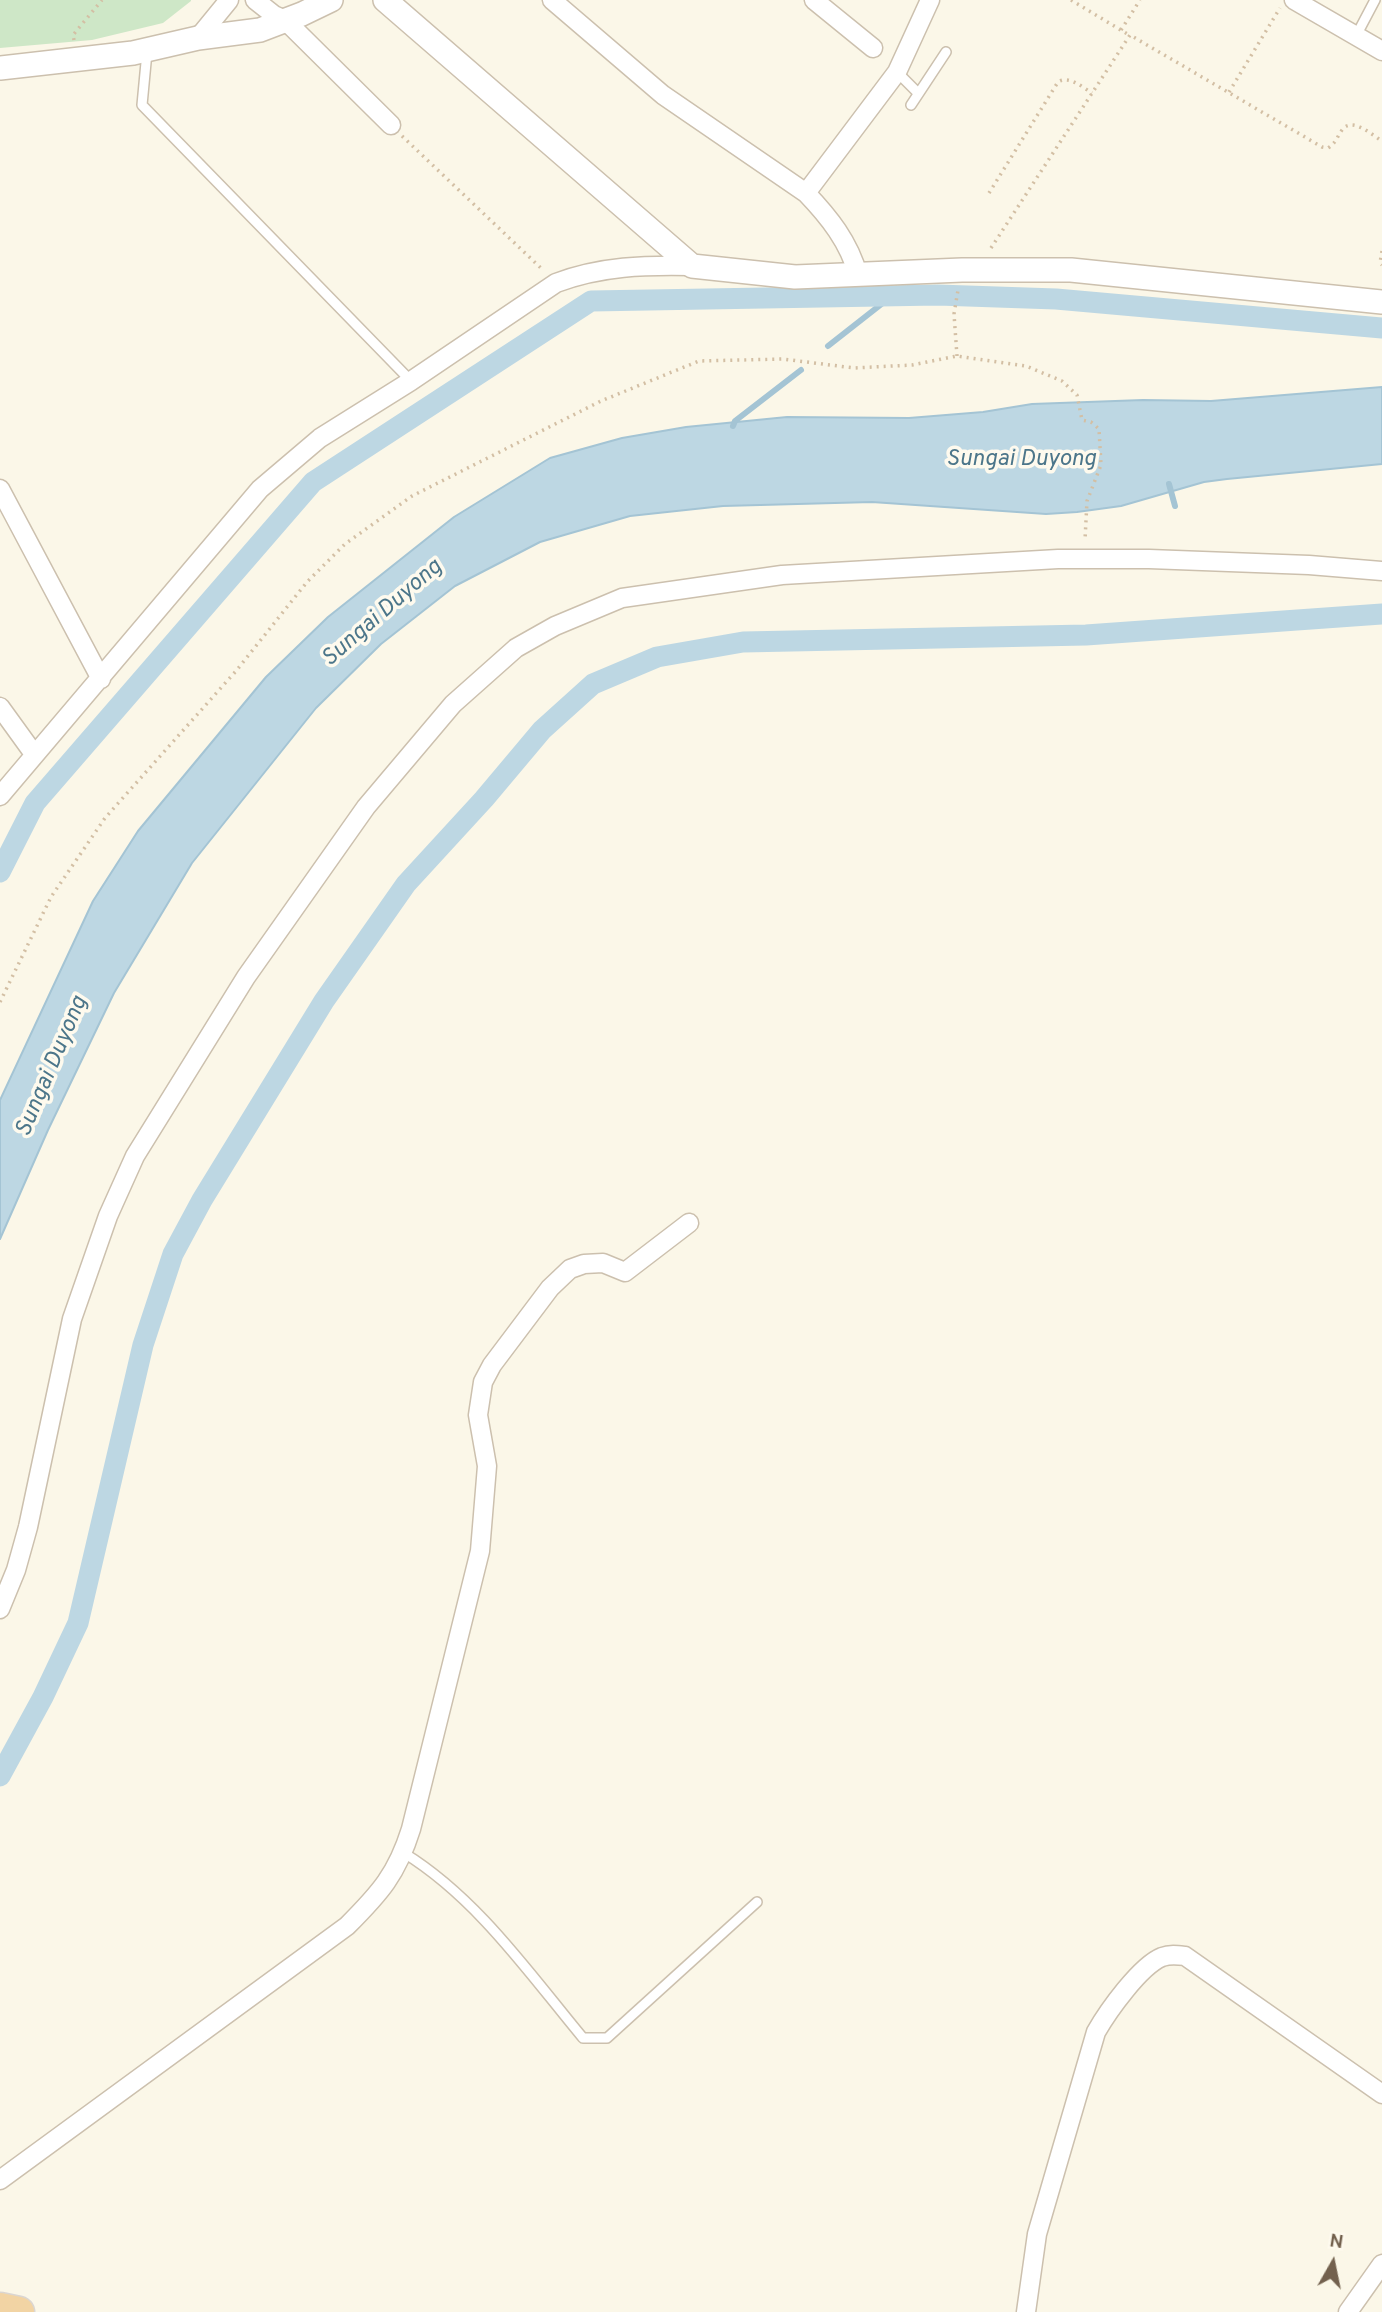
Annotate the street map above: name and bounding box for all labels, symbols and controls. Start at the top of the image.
water label: Sungai Duyong [946,446,1096,474]
water label: Sungai Duyong [317,554,449,674]
water label: Sungai Duyong [11,993,95,1141]
north arrow [1298,2228,1368,2298]
text: N [1328,2229,1345,2255]

